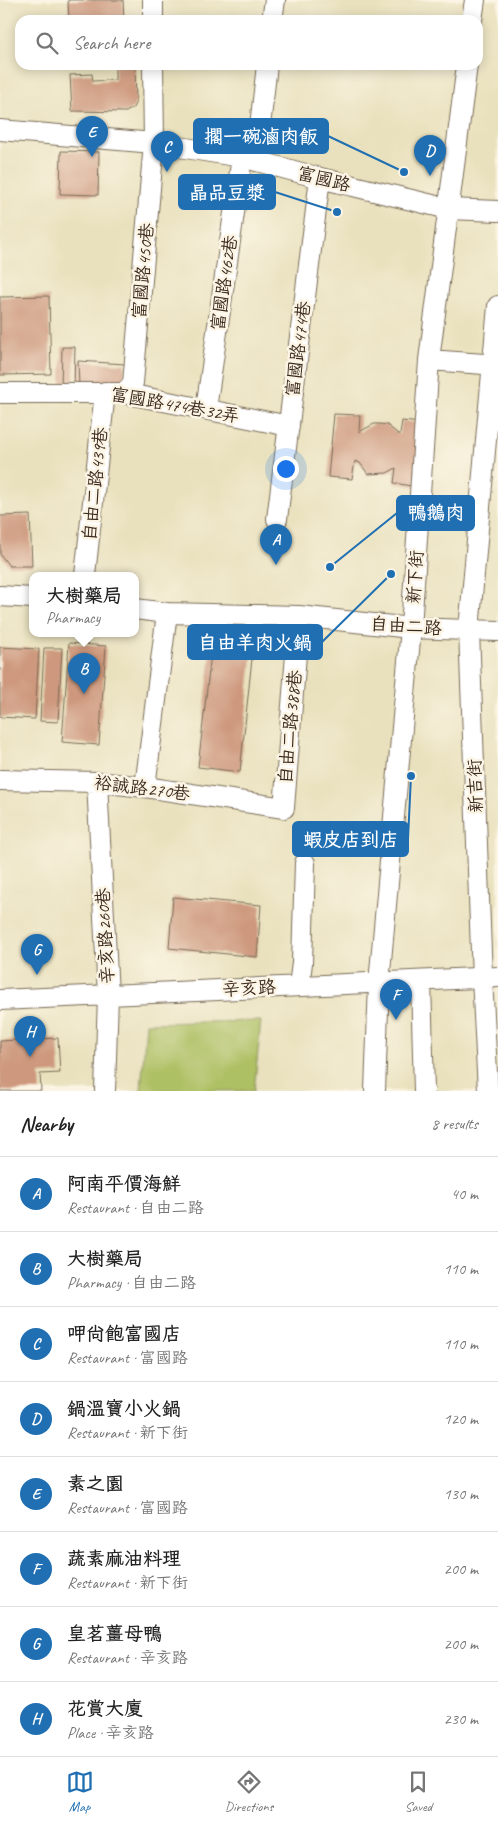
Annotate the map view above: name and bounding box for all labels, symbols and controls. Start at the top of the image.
search box [15,15,483,70]
icon: search [33,29,61,57]
text: Search here [73,31,150,55]
pin: E [76,116,108,157]
callout: 擱一碗滷肉飯 [194,119,328,153]
text: 擱一碗滷肉飯 [204,125,318,149]
pin: C [151,131,183,172]
pin: D [414,135,446,176]
street label: 富國路 [295,162,353,196]
callout: 晶品豆漿 [179,175,275,209]
text: 晶品豆漿 [189,181,265,205]
street label: 富國路450巷 [128,222,158,320]
street label: 富國路462巷 [206,234,242,332]
street label: 富國路474巷 [281,300,315,398]
street label: 富國路474巷32弄 [109,383,241,427]
street label: 自由二路439巷 [78,426,112,542]
your location [273,456,299,482]
callout: 鴨鵝肉 [397,496,474,530]
text: 鴨鵝肉 [407,501,465,525]
pin: A [260,524,292,565]
street label: 新下街 [402,549,428,605]
popup [29,572,139,637]
text: 大樹藥局 [46,584,122,608]
text: Pharmacy [46,608,100,628]
street label: 自由二路 [369,613,443,639]
callout: 自由羊肉火鍋 [188,625,322,659]
text: 自由羊肉火鍋 [198,631,312,655]
pin: B [68,653,100,694]
street label: 自由二路388巷 [274,669,306,785]
street label: 新吉街 [463,759,487,813]
street label: 裕誠路270巷 [93,771,191,805]
callout: 蝦皮店到店 [293,822,408,856]
text: 蝦皮店到店 [303,828,399,852]
street label: 辛亥路260巷 [91,887,119,985]
pin: G [21,934,53,975]
street label: 辛亥路 [221,976,277,1000]
pin: F [380,979,412,1020]
pin: H [14,1016,46,1057]
text: Nearby [20,1111,73,1137]
text: 8 results [431,1114,478,1134]
text: 阿南平價海鮮 [67,1172,181,1196]
text: A [32,1184,40,1204]
text: 40 m [451,1184,478,1204]
text: Restaurant · 自由二路 [67,1198,204,1218]
text: 大樹藥局 [67,1247,143,1271]
text: B [32,1259,40,1279]
text: 110 m [444,1259,478,1279]
text: Pharmacy · 自由二路 [67,1273,196,1293]
text: 呷尚飽富國店 [67,1322,181,1346]
text: C [32,1334,40,1354]
text: 110 m [444,1334,478,1354]
text: Restaurant · 富國路 [67,1348,188,1368]
text: 鍋溫寶小火鍋 [67,1397,181,1421]
text: D [31,1409,41,1429]
text: 120 m [444,1409,478,1429]
text: Restaurant · 新下街 [67,1423,188,1443]
text: 素之園 [67,1472,124,1496]
text: E [32,1484,40,1504]
text: 130 m [444,1484,478,1504]
text: Restaurant · 富國路 [67,1498,188,1518]
text: 蔬素麻油料理 [67,1547,181,1571]
text: F [32,1559,40,1579]
text: 200 m [444,1559,478,1579]
text: Restaurant · 新下街 [67,1573,188,1593]
text: 皇茗薑母鴨 [67,1622,162,1646]
text: G [32,1634,40,1654]
text: 200 m [444,1634,478,1654]
text: Restaurant · 辛亥路 [67,1648,188,1668]
text: 花賞大廈 [67,1697,143,1721]
text: H [31,1709,41,1729]
text: 230 m [444,1709,478,1729]
text: Place · 辛亥路 [67,1723,154,1743]
tab: Map [66,1768,94,1815]
tab: Directions [225,1768,273,1815]
tab: Saved [404,1768,432,1815]

